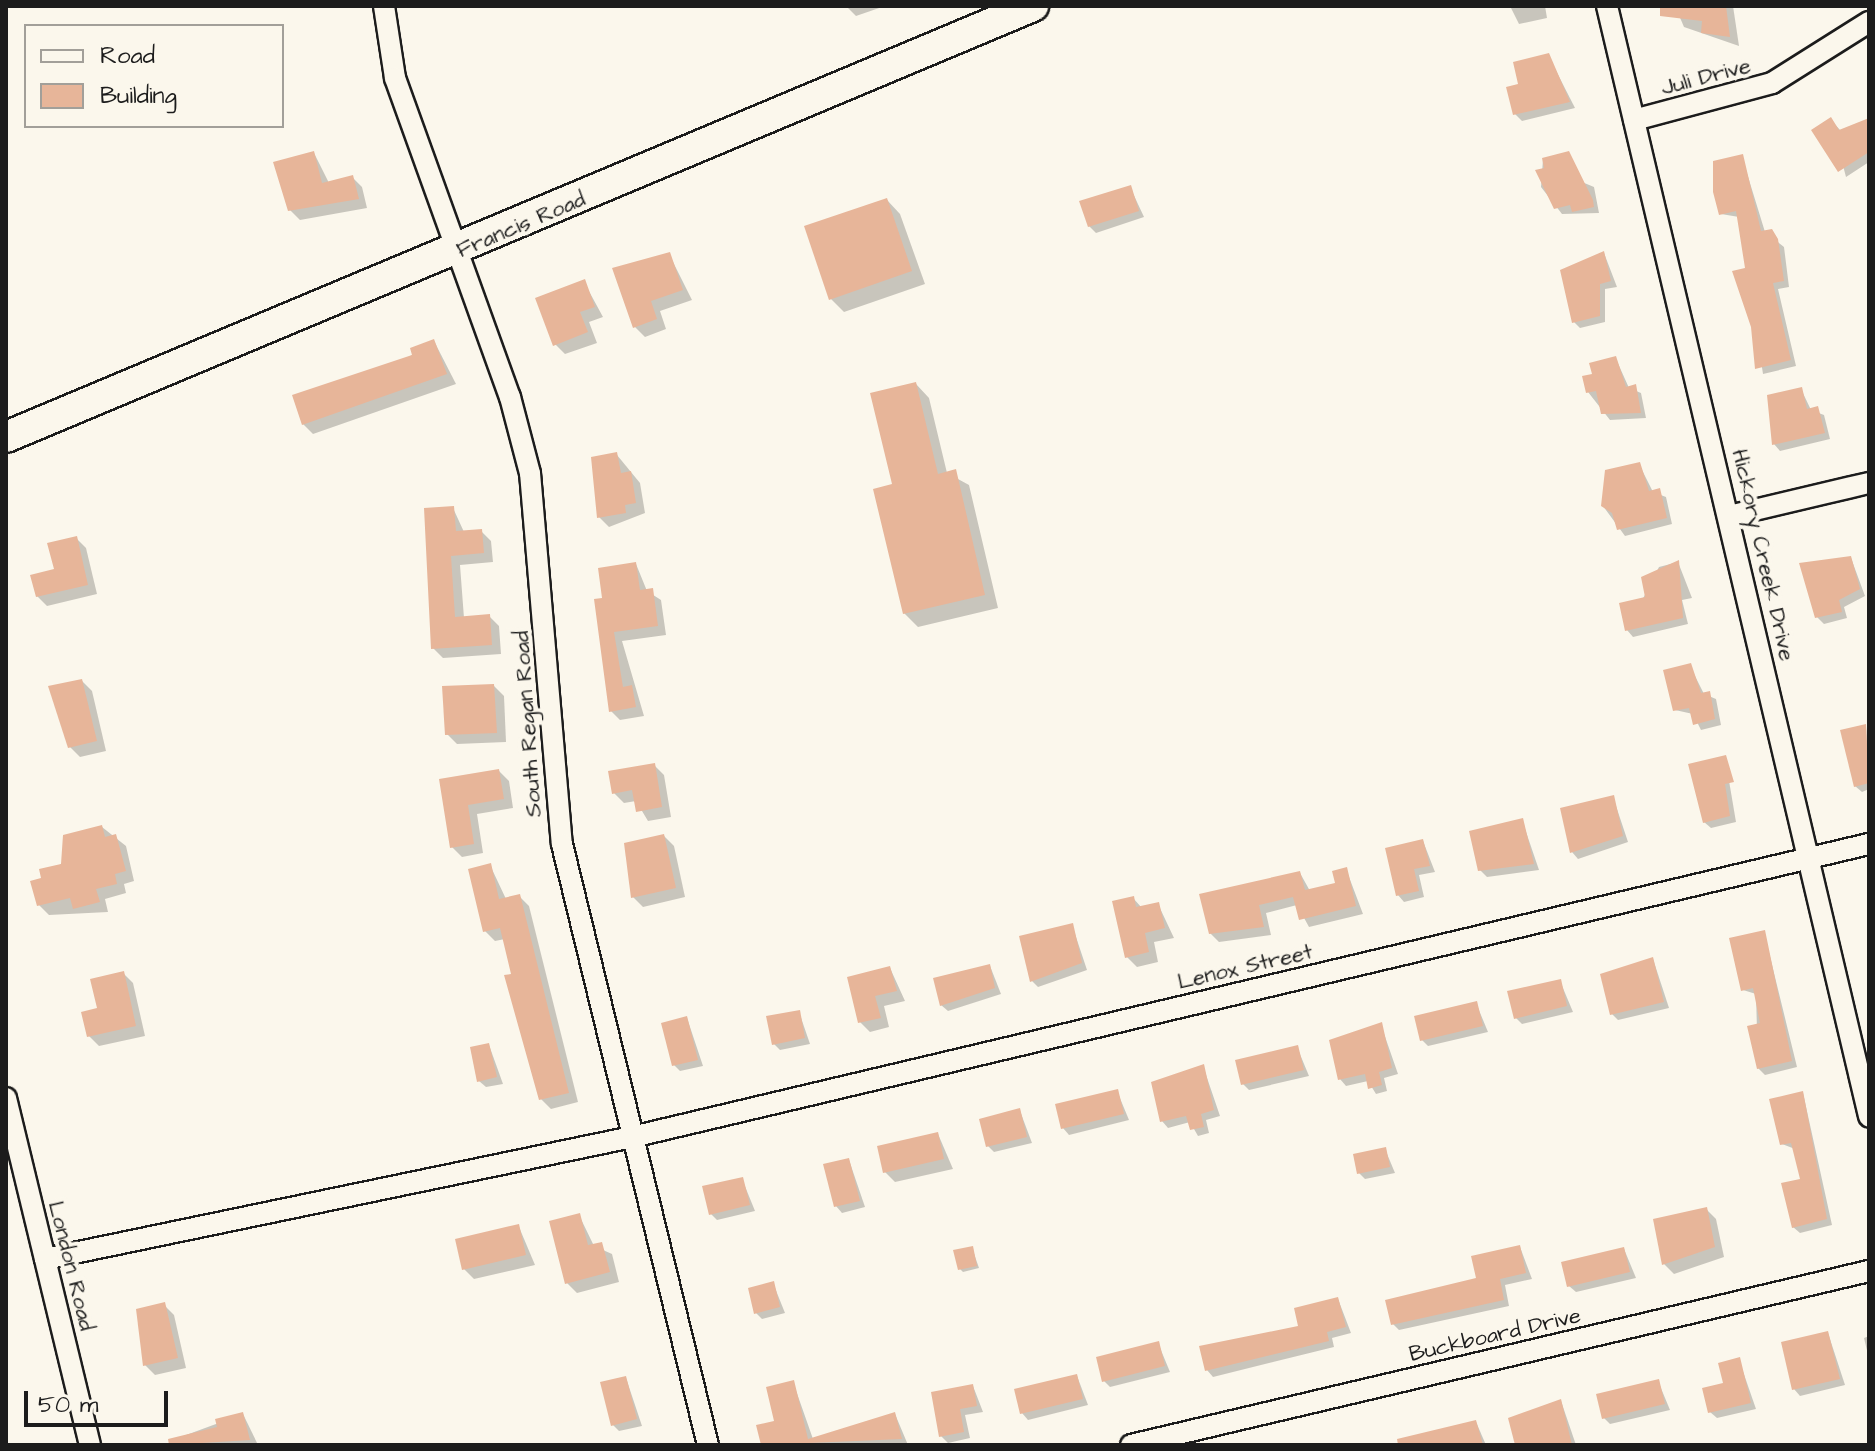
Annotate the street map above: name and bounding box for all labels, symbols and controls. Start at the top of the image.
legend [24,24,284,128]
text: Road [100,39,155,73]
street label: Juli Drive [1658,52,1754,102]
text: Building [100,79,177,113]
street label: Francis Road [453,186,589,264]
street label: Hickory Creek Drive [1726,447,1800,663]
street label: South Regan Road [508,630,548,818]
street label: Lenox Street [1175,939,1315,995]
street label: London Road [42,1198,100,1334]
street label: Buckboard Drive [1407,1302,1583,1368]
scale bar [28,1375,172,1425]
text: 50 m [38,1388,98,1422]

